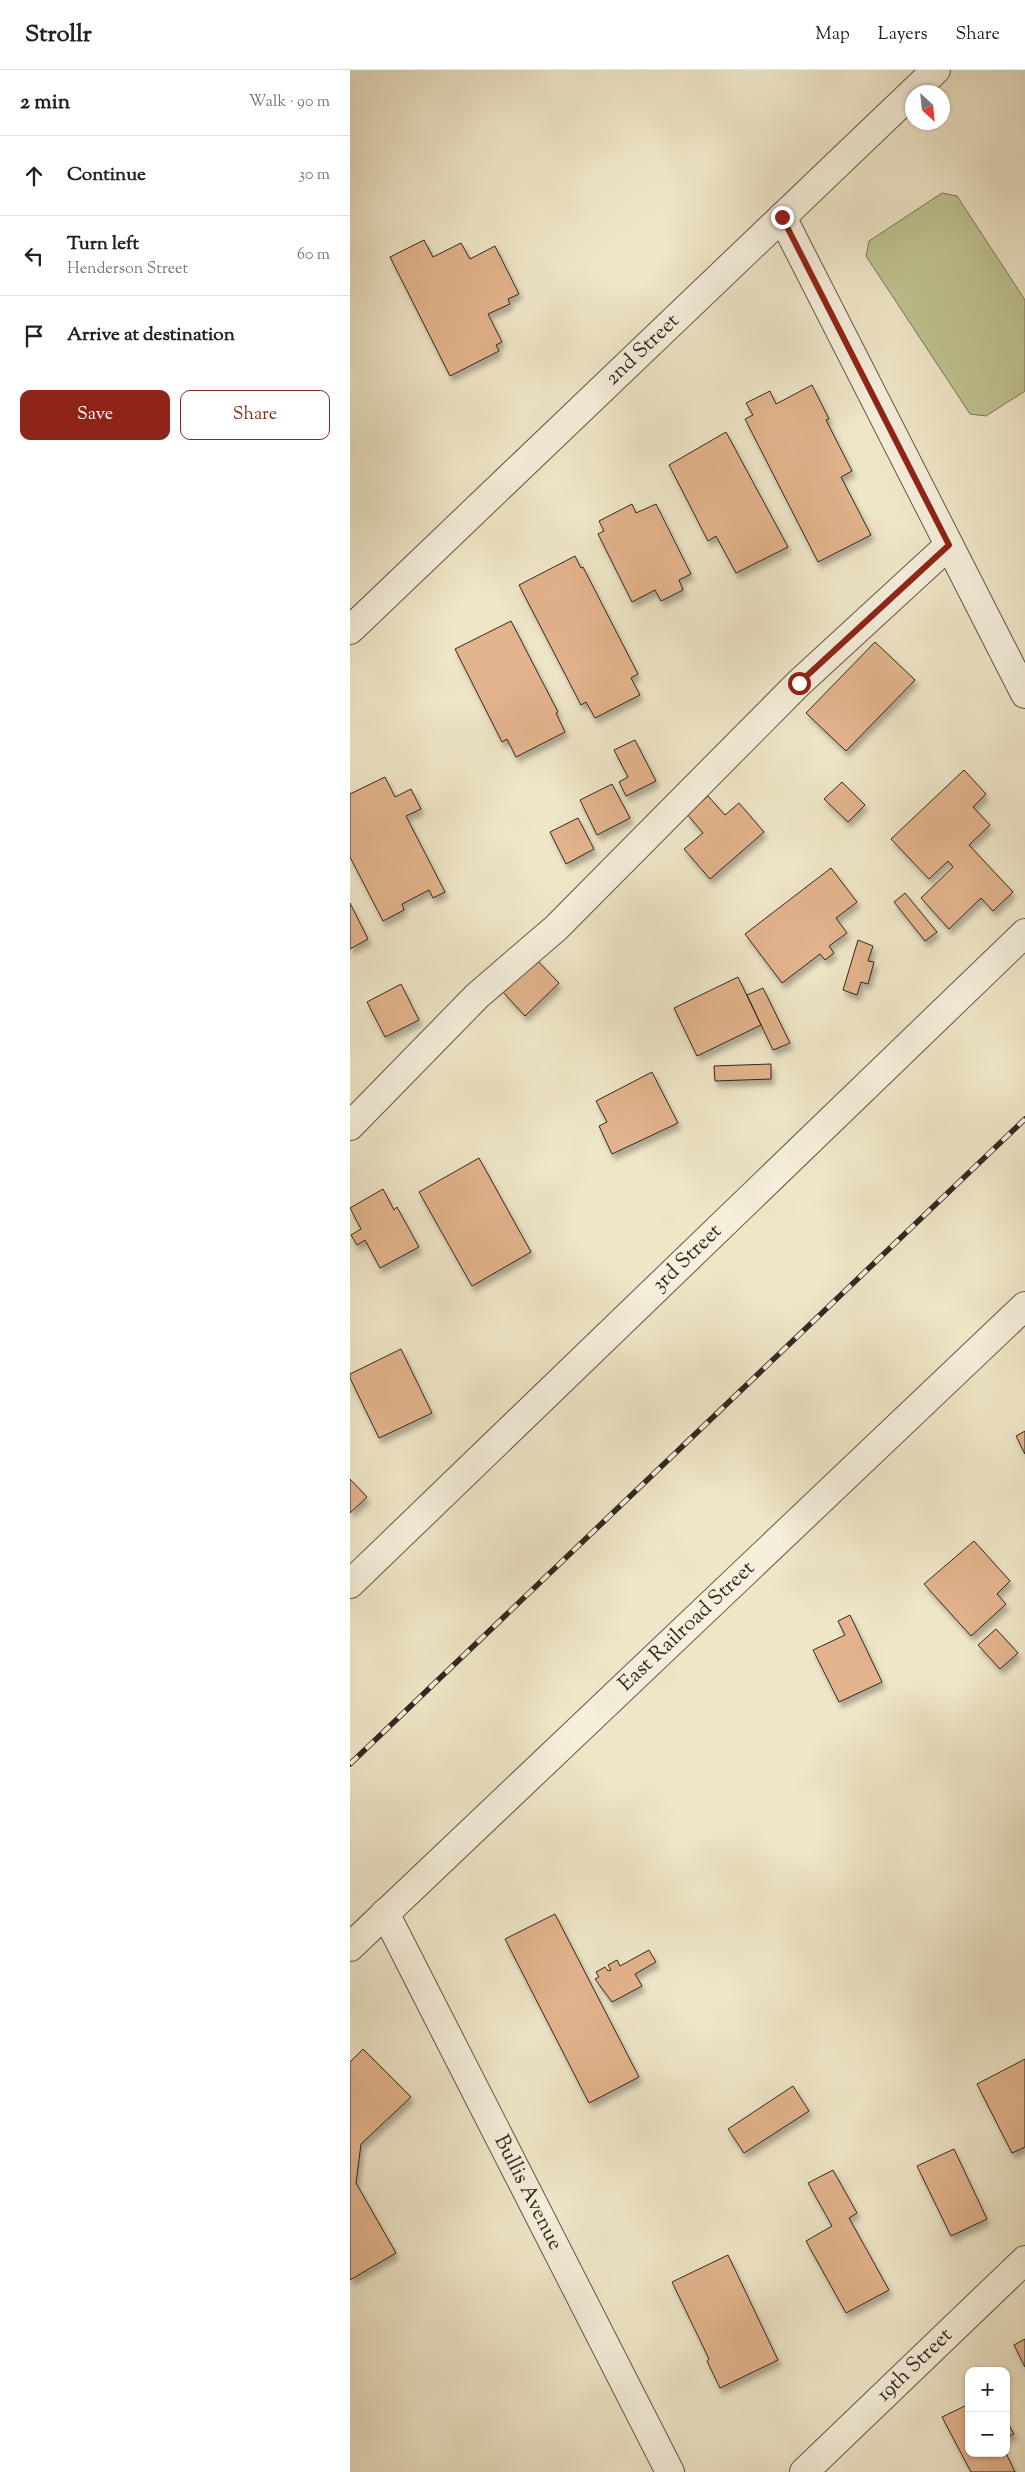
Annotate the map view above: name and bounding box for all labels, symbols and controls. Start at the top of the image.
text: Strollr [25,18,92,52]
text: Map [815,22,850,48]
text: Layers [878,22,928,48]
text: Share [956,22,1000,48]
north arrow [905,85,950,130]
text: 2 min [20,88,70,118]
text: Walk · 90 m [249,91,330,114]
icon: ahead [20,162,48,190]
text: Continue [67,162,146,189]
text: 30 m [299,164,330,187]
route end [771,206,794,229]
text: Turn left [67,231,139,258]
icon: left [20,242,48,270]
text: 60 m [297,244,330,267]
text: Henderson Street [67,258,188,281]
street label: 2nd Street [599,307,687,393]
icon: arrive [20,322,48,350]
text: Arrive at destination [67,322,235,349]
button: Save [20,390,170,440]
button: Share [180,390,330,440]
route start [788,672,811,695]
street label: 3rd Street [646,1217,729,1299]
street label: East Railroad Street [612,1555,762,1699]
street label: Bullis Avenue [486,2130,570,2256]
street label: 19th Street [870,2322,960,2409]
map controls [965,2367,1010,2457]
button: + [965,2367,1010,2412]
button: − [965,2412,1010,2457]

